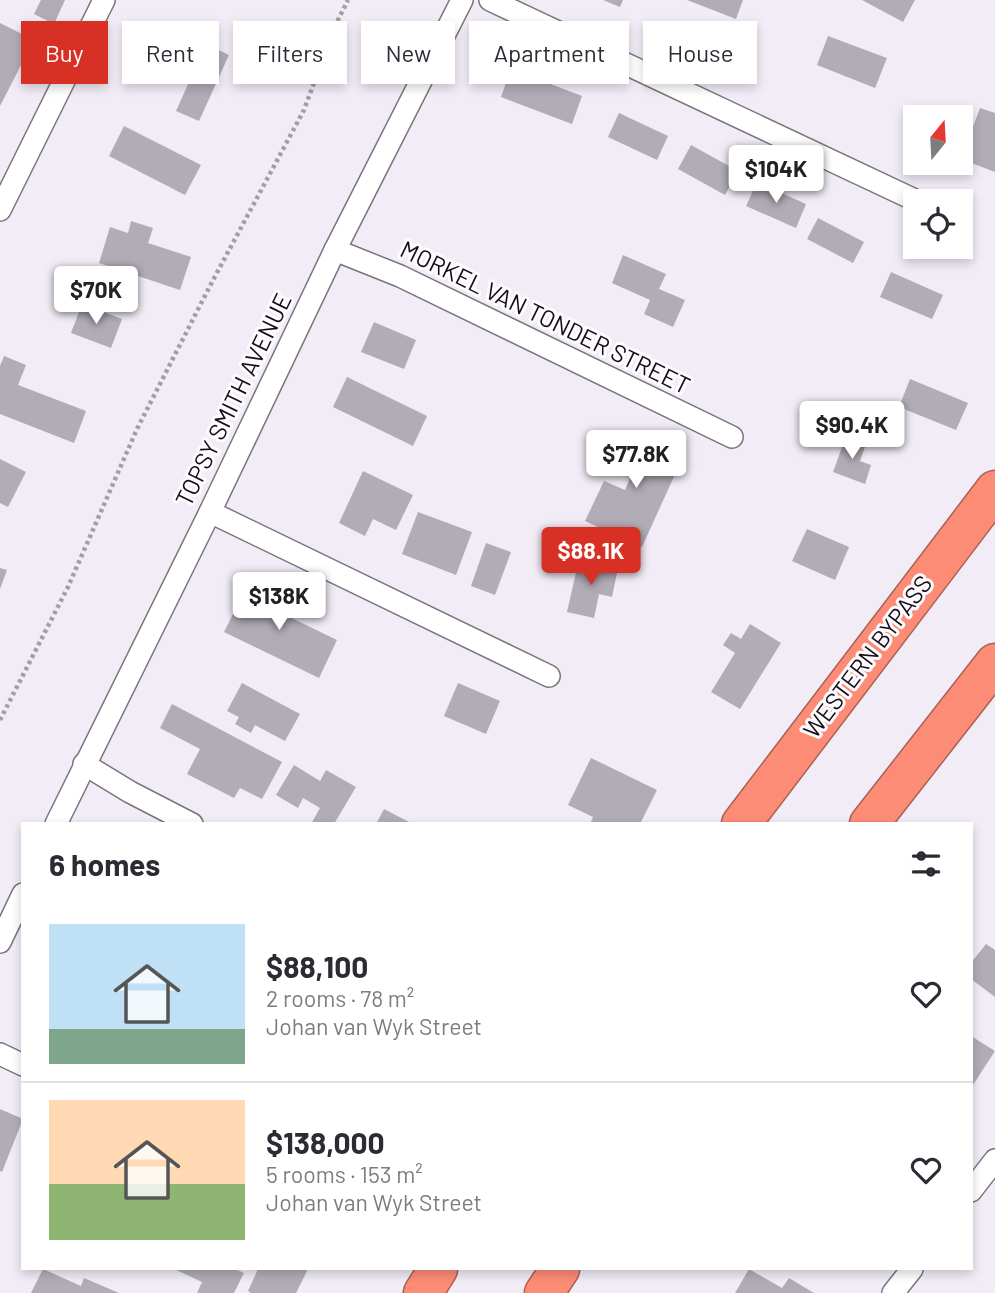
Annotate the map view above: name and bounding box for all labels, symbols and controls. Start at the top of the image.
chip: Buy [21,21,108,84]
chip: Rent [122,21,219,84]
chip: Filters [233,21,347,84]
chip: New [361,21,455,84]
chip: Apartment [469,21,629,84]
chip: House [643,21,757,84]
north arrow [903,105,973,175]
map controls [903,105,973,259]
pin: $104K [727,146,825,205]
text: $104K [745,154,807,182]
button: locate [903,189,973,259]
street label: MORKEL VAN TONDER STREET [396,234,695,400]
pin: $70K [55,266,137,326]
text: $70K [70,275,122,303]
street label: TOPSY SMITH AVENUE [168,288,297,511]
pin: $90.4K [795,402,909,461]
text: $90.4K [815,410,889,438]
pin: $77.8K [579,430,693,490]
text: $77.8K [602,439,670,467]
pin: $88.1K [534,528,648,587]
text: $88.1K [558,536,624,564]
street label: WESTERN BYPASS [796,569,937,743]
pin: $138K [230,572,328,632]
text: $138K [249,581,309,609]
icon: filters [907,845,945,883]
text: 6 homes [49,846,160,882]
text: $88,100 [266,948,368,984]
icon: home [105,952,189,1036]
icon: heart [907,975,945,1013]
text: 2 rooms · 78 m² [266,984,414,1012]
text: Johan van Wyk Street [266,1012,482,1040]
text: $138,000 [266,1124,385,1160]
icon: home [105,1128,189,1212]
icon: heart [907,1151,945,1189]
text: 5 rooms · 153 m² [266,1160,423,1188]
text: Johan van Wyk Street [266,1188,482,1216]

